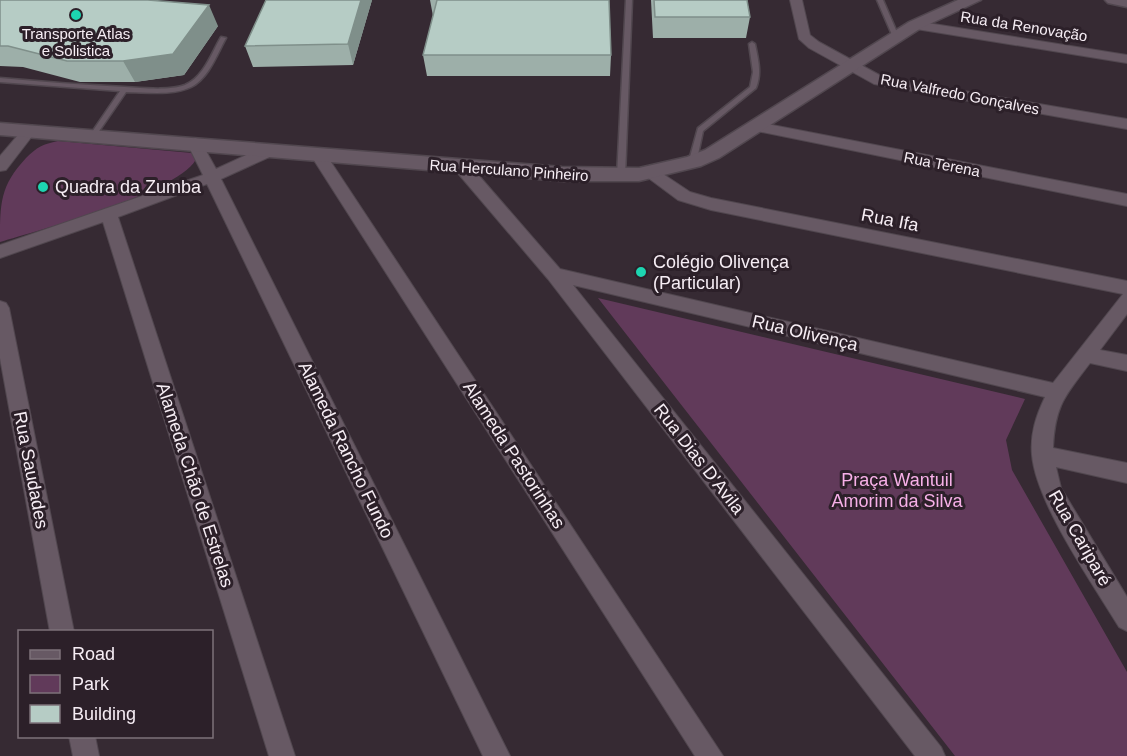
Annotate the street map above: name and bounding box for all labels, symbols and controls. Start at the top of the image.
marker: Transporte Atlas e Solistica [69,8,83,22]
street label: Rua da Renovação [959,8,1089,44]
place label: Transporte Atlas e Solistica [22,25,130,59]
street label: Rua Valfredo Gonçalves [879,70,1041,118]
street label: Rua Terena [902,148,982,180]
street label: Rua Herculano Pinheiro [429,156,589,184]
place label: Quadra da Zumba [55,177,202,197]
marker: Quadra da Zumba [36,180,50,194]
street label: Rua Ifa [860,205,921,236]
place label: Colégio Olivença (Particular) [653,252,790,293]
marker: Colégio Olivença (Particular) [634,265,648,279]
street label: Rua Olivença [750,311,861,355]
street label: Alameda Rancho Fundo [294,358,398,542]
street label: Alameda Pastorinhas [459,378,569,532]
street label: Alameda Chão de Estrelas [152,380,238,590]
street label: Rua Dias D'Avila [650,400,749,519]
street label: Rua Saudades [10,410,52,530]
park label: Praça Wantuil Amorim da Silva [831,470,964,511]
street label: Rua Cariparé [1045,487,1115,589]
legend [18,630,213,738]
text: Road [72,644,115,664]
text: Park [72,674,110,694]
text: Building [72,704,136,724]

